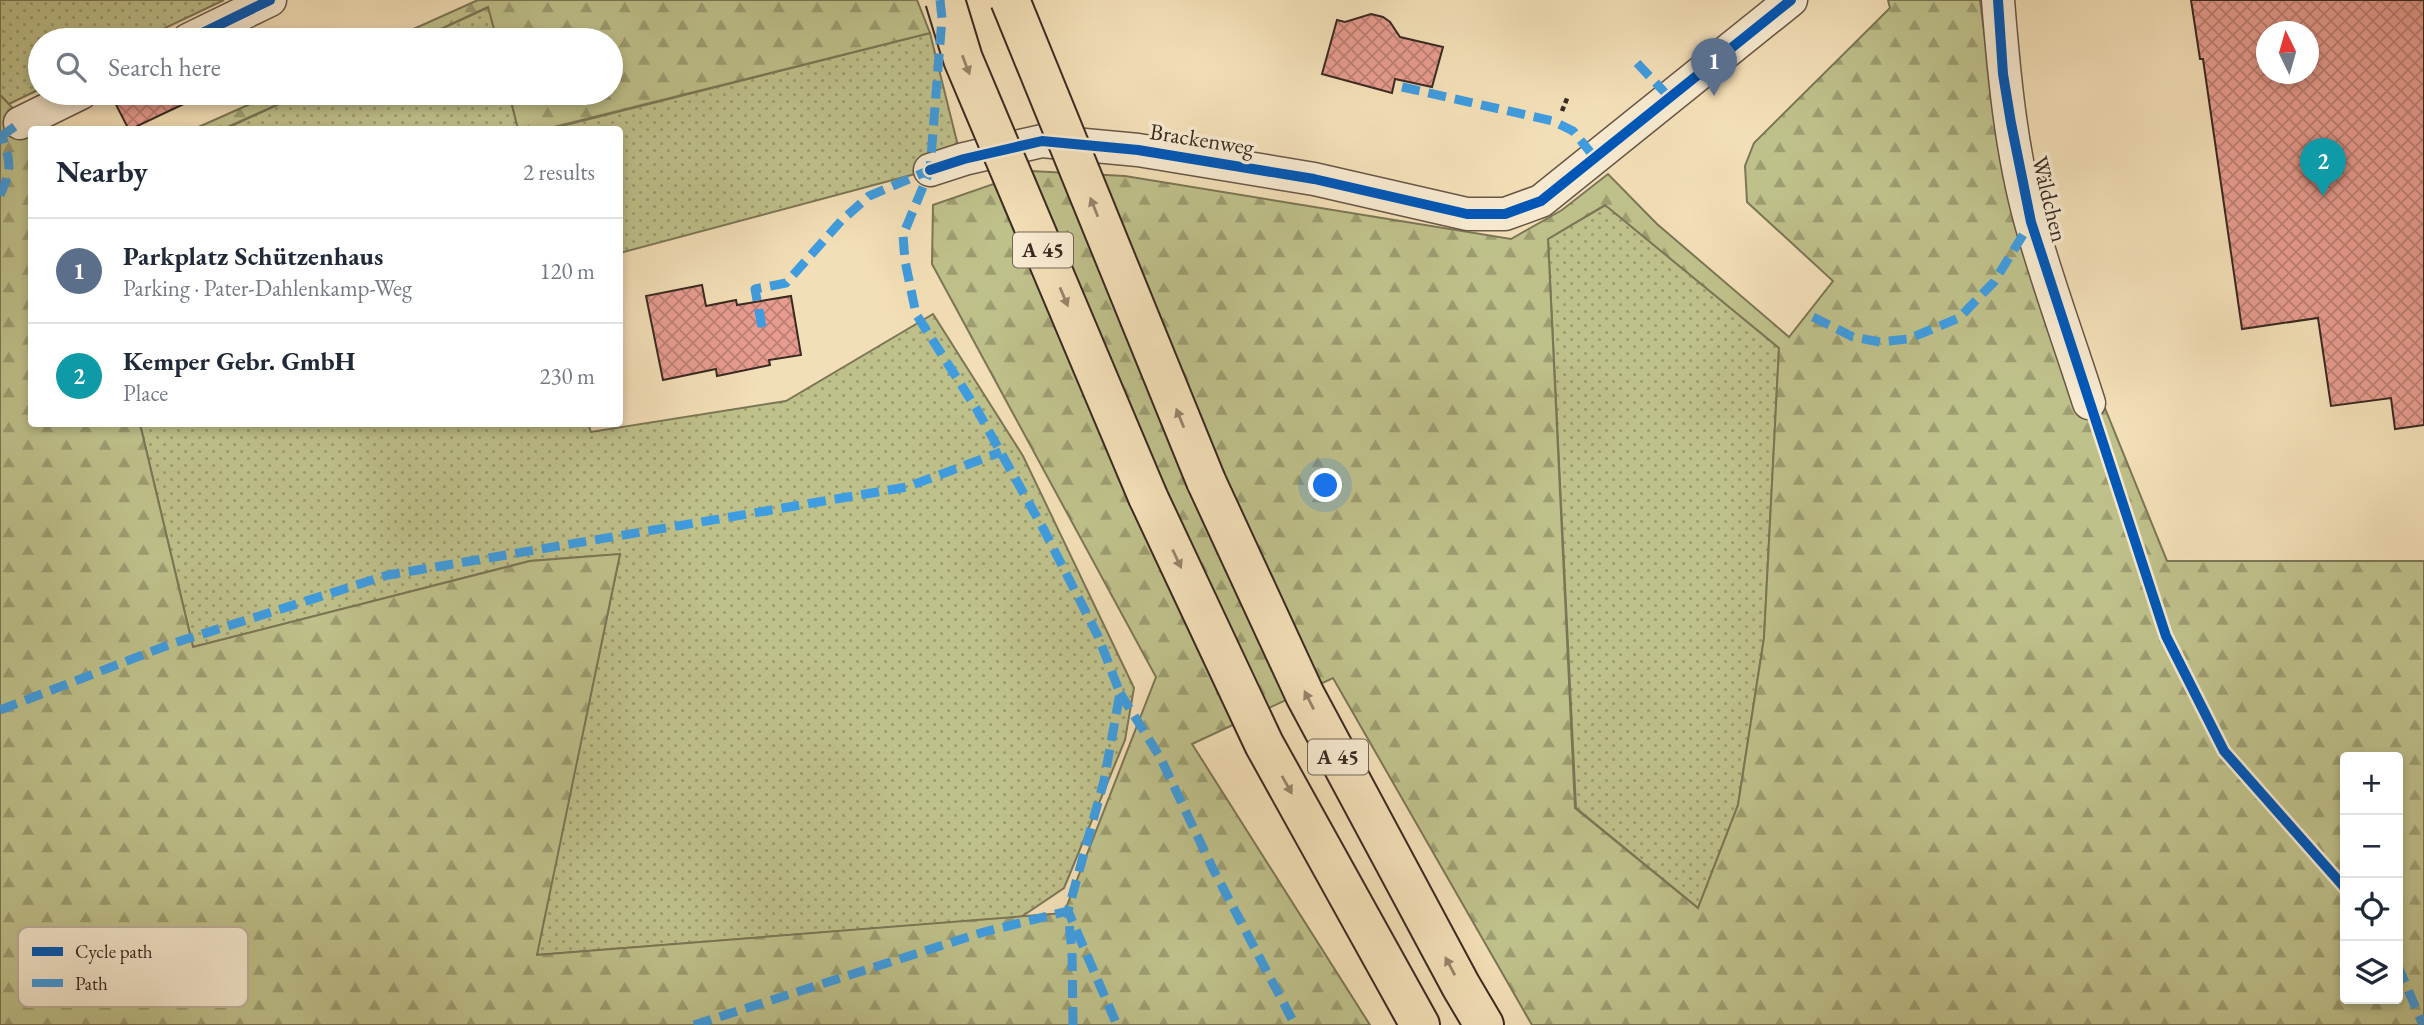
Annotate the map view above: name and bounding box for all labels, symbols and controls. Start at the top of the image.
north arrow [2256,21,2319,84]
search box [28,28,623,105]
pin: 1 [1691,38,1737,96]
icon: search [52,48,90,86]
text: Search here [108,50,221,84]
one-way arrow [960,55,971,76]
street label: Brackenweg [1148,116,1257,162]
pin: 2 [2300,138,2346,196]
text: Nearby [56,152,148,191]
street label: Wäldchen [2025,153,2075,245]
text: 2 results [523,157,595,187]
one-way arrow [1088,197,1099,218]
road number: A 45 [1013,232,1073,268]
text: Parkplatz Schützenhaus [123,239,383,273]
text: 1 [73,256,85,286]
text: 120 m [539,256,595,286]
text: Parking · Pater-Dahlenkamp-Weg [123,273,412,303]
one-way arrow [1058,287,1069,308]
text: Kemper Gebr. GmbH [123,344,355,378]
text: 2 [73,361,85,391]
text: 230 m [539,361,595,391]
text: Place [123,378,168,408]
one-way arrow [1174,407,1185,428]
your location [1308,468,1342,502]
one-way arrow [1171,549,1183,569]
one-way arrow [1303,690,1315,710]
road number: A 45 [1308,740,1368,774]
map controls [2340,752,2403,1004]
button: + [2340,752,2403,815]
one-way arrow [1281,776,1293,795]
button: − [2340,815,2403,878]
button: locate [2340,878,2403,941]
legend [18,927,248,1007]
text: Cycle path [75,939,153,964]
button: layers [2340,941,2403,1004]
one-way arrow [1444,956,1456,976]
text: Path [75,971,108,996]

